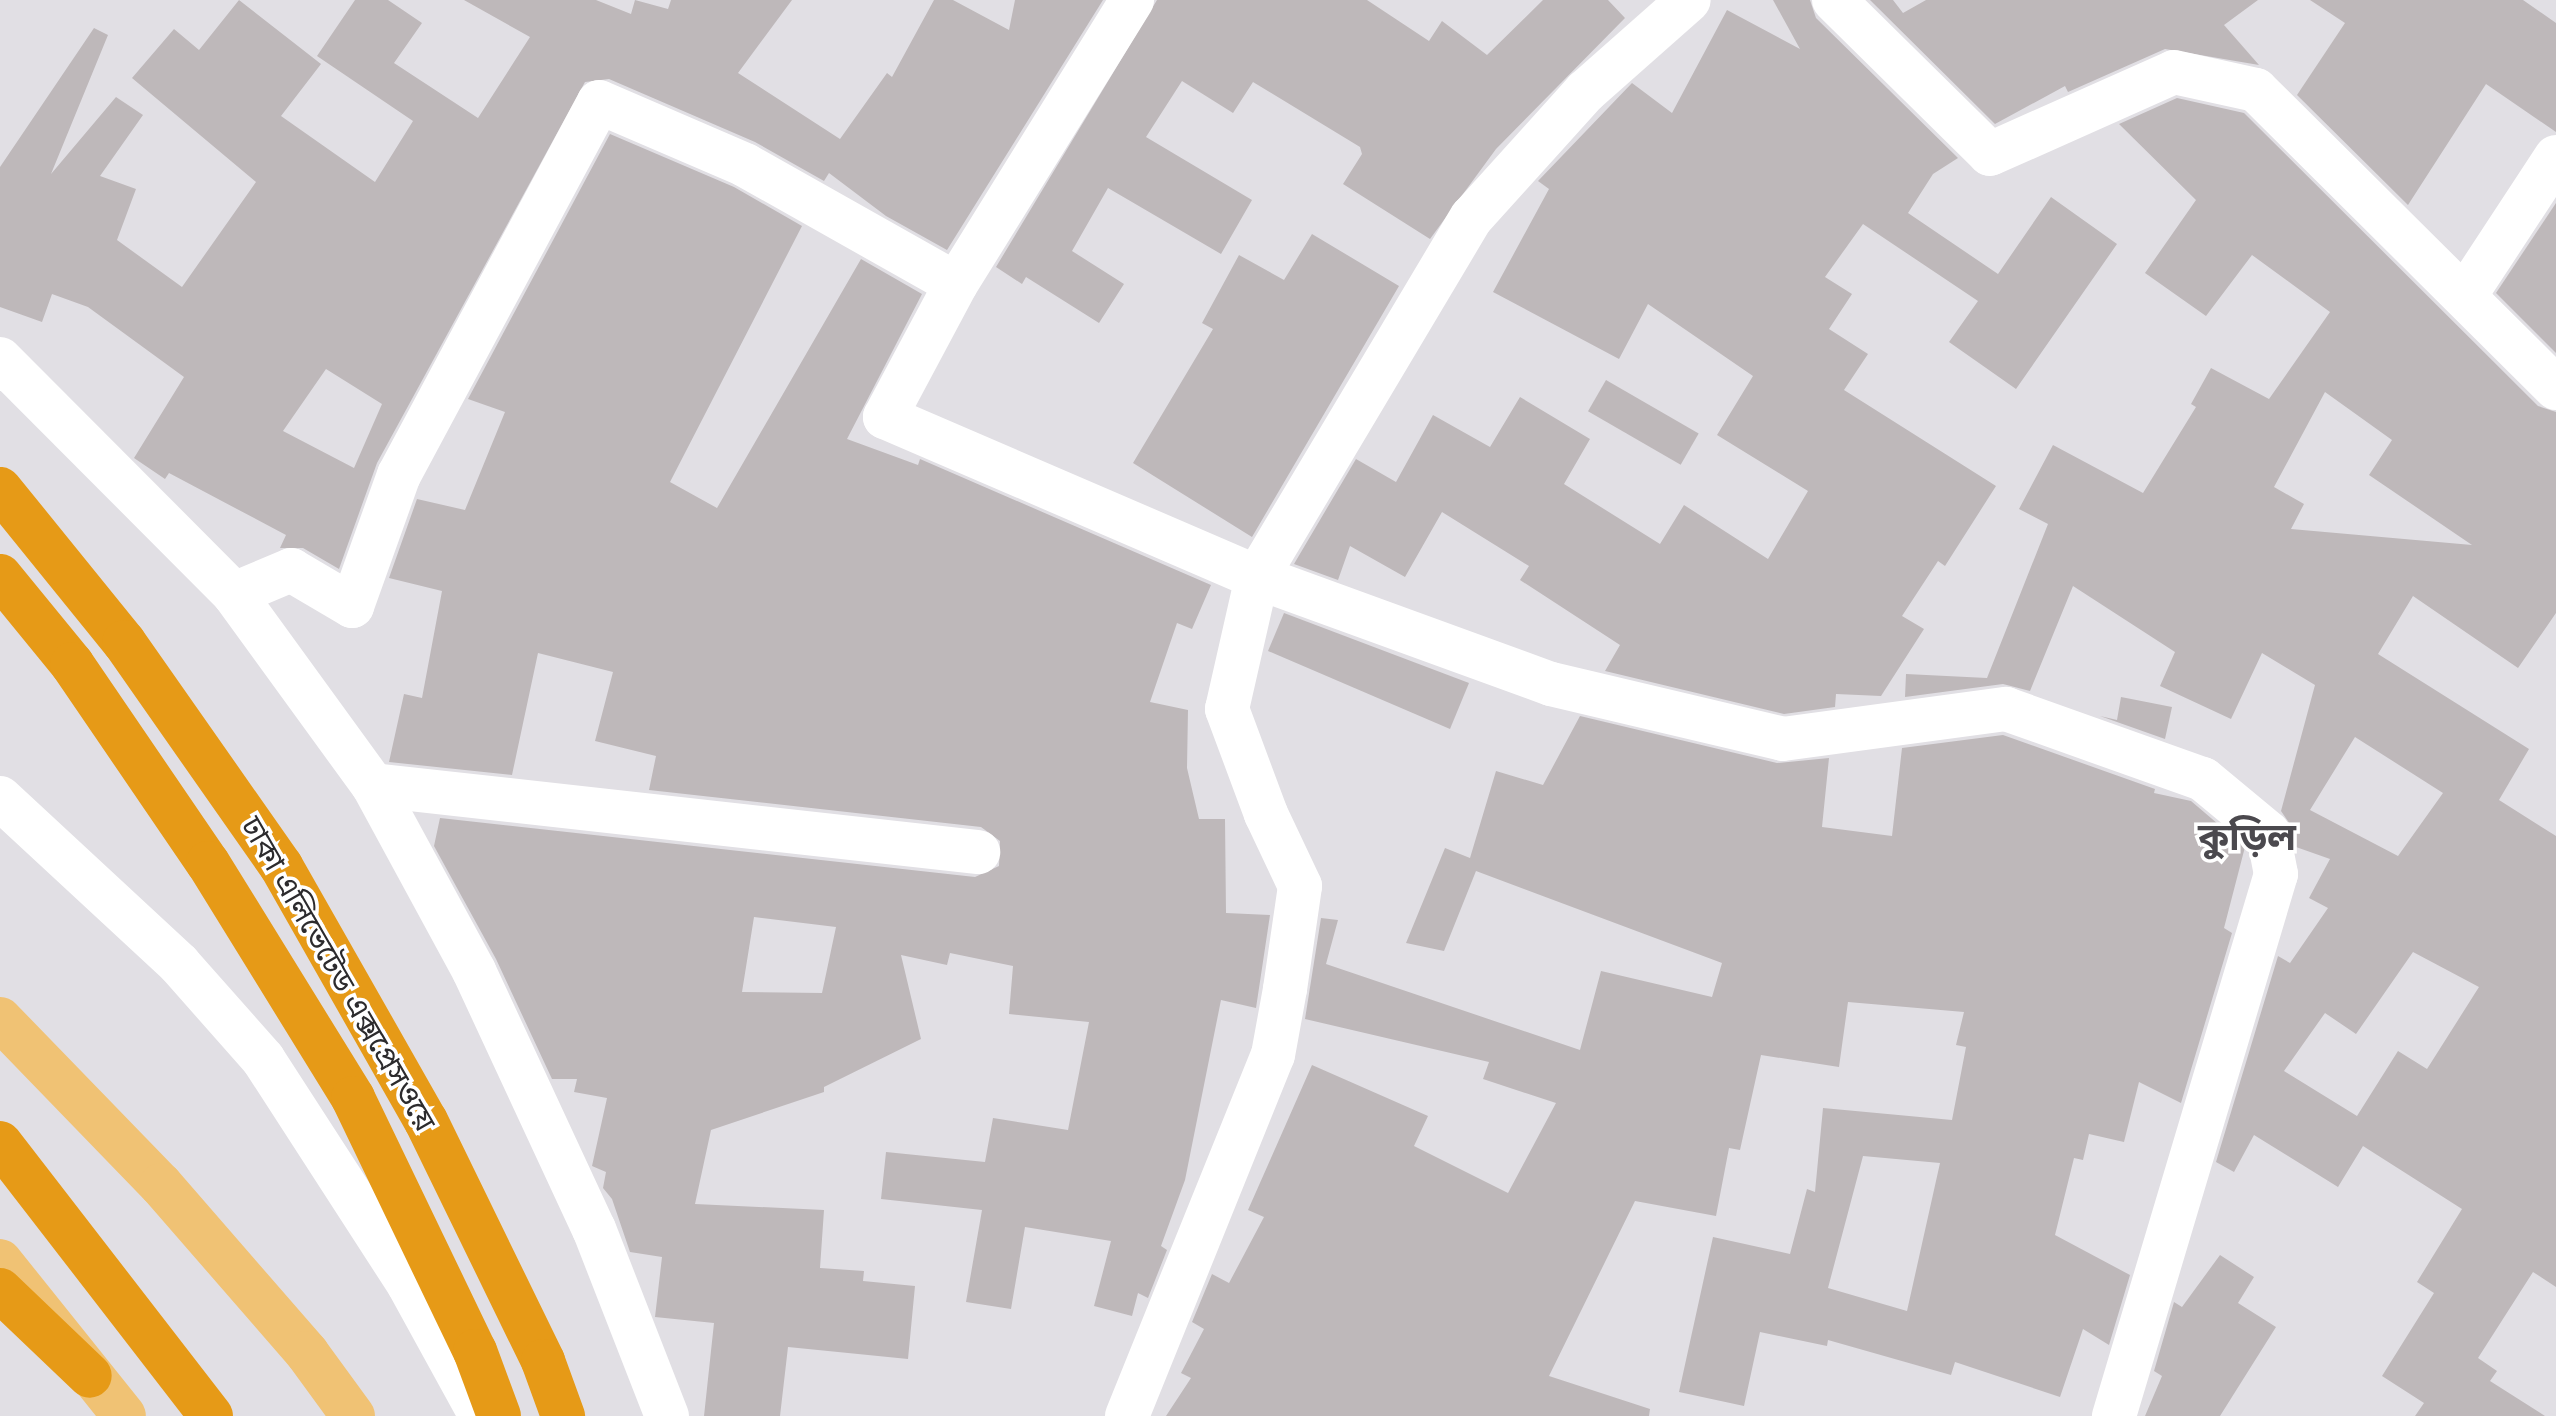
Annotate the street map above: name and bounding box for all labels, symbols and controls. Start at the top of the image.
street label: ঢাকা এলিভেটেড এক্সপ্রেসওয়ে [233,810,443,1138]
district label: কুড়িল [2198,815,2296,861]

